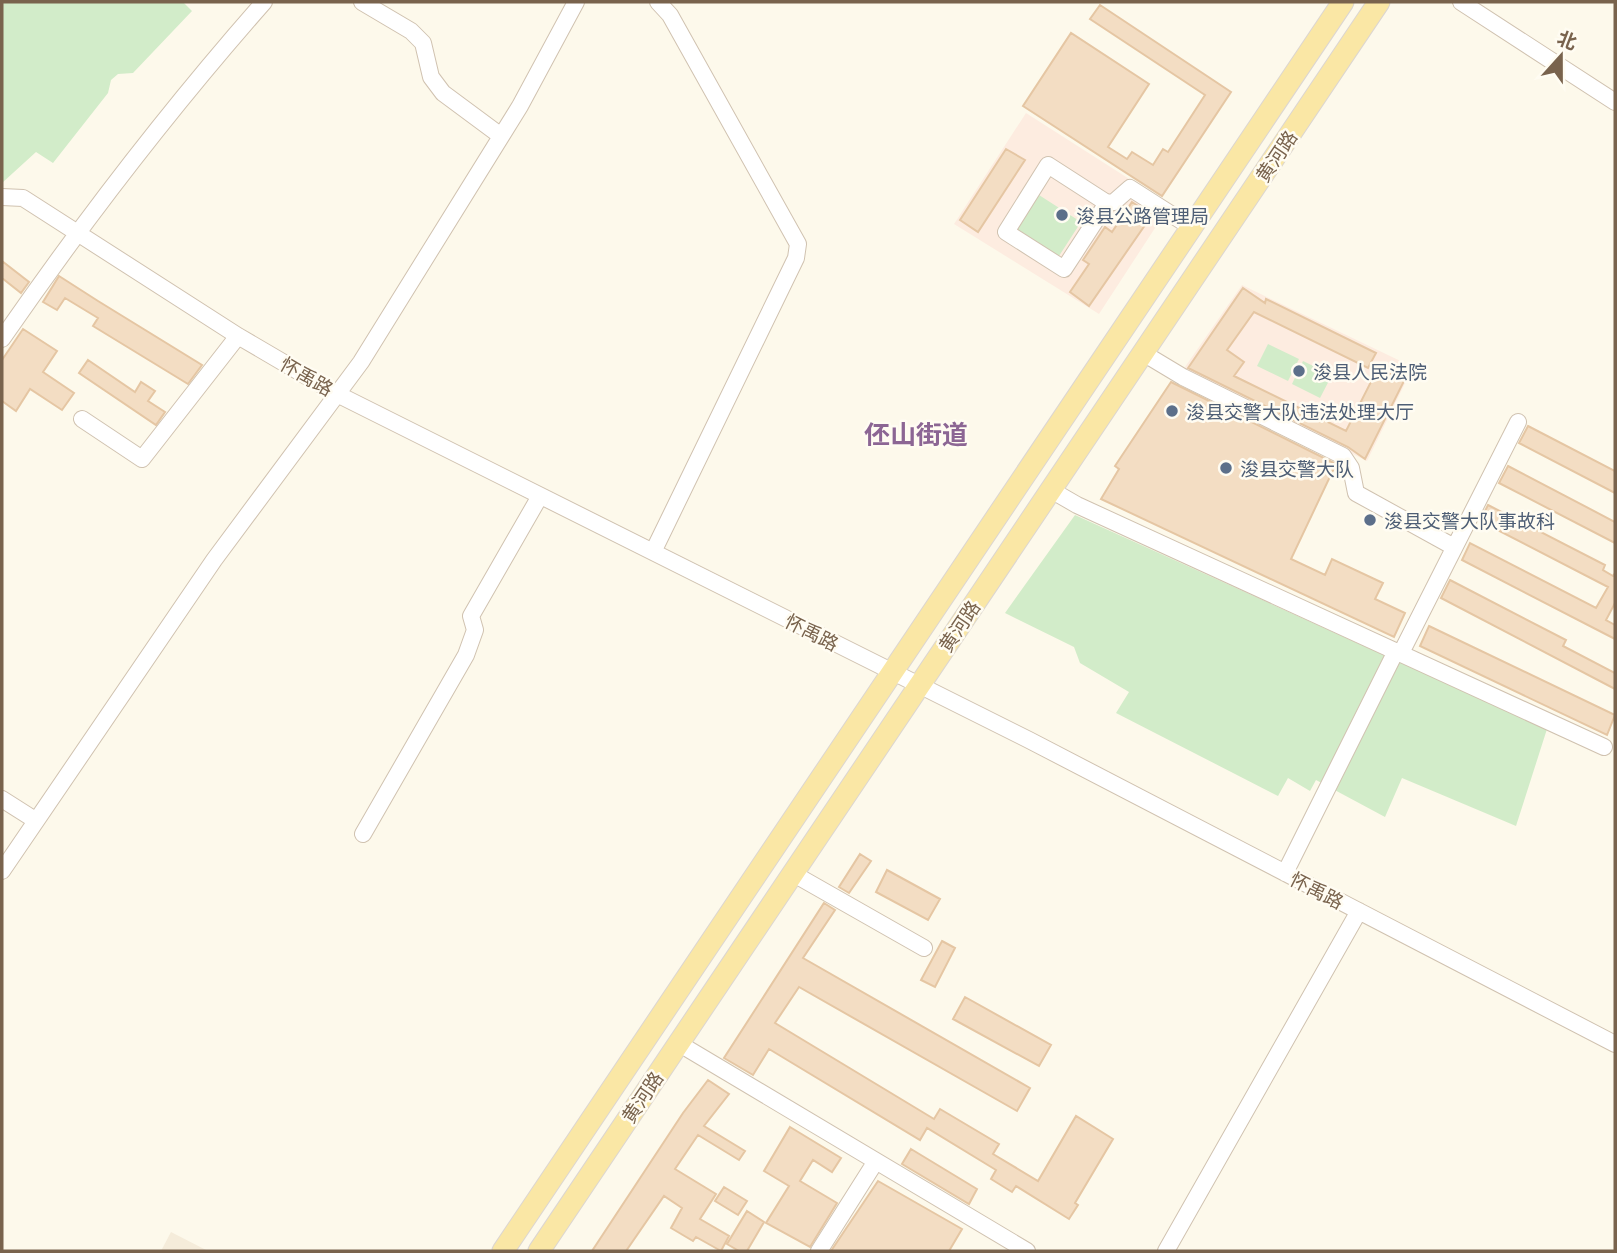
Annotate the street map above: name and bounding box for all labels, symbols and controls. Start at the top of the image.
north arrow [1526,21,1596,91]
text: 北 [1554,26,1580,54]
street label: 黄河路 [1251,126,1301,186]
place label: 浚县公路管理局 [1076,204,1209,227]
marker: 浚县公路管理局 [1054,207,1070,223]
street label: 怀禹路 [277,352,337,400]
place label: 浚县人民法院 [1313,360,1427,383]
marker: 浚县人民法院 [1291,363,1307,379]
place label: 浚县交警大队违法处理大厅 [1186,400,1414,423]
marker: 浚县交警大队违法处理大厅 [1164,403,1180,419]
district label: 伾山街道 [864,418,968,450]
place label: 浚县交警大队 [1240,457,1354,480]
marker: 浚县交警大队 [1218,460,1234,476]
place label: 浚县交警大队事故科 [1384,509,1555,532]
marker: 浚县交警大队事故科 [1362,512,1378,528]
street label: 黄河路 [934,596,984,656]
street label: 怀禹路 [781,609,843,655]
street label: 怀禹路 [1286,867,1348,913]
street label: 黄河路 [617,1067,667,1127]

